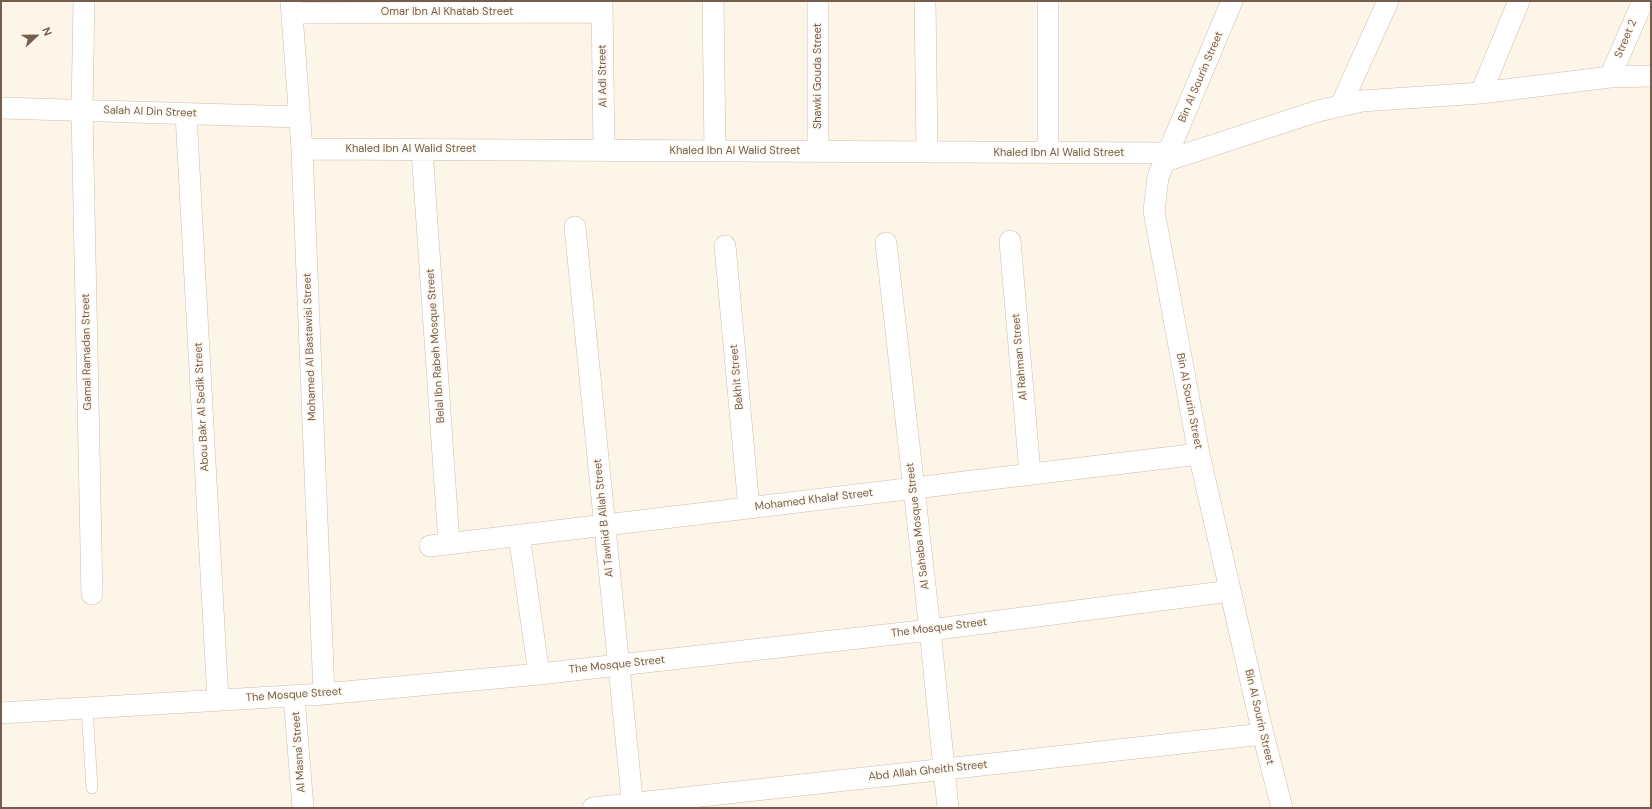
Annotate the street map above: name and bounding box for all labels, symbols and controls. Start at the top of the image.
street label: Omar Ibn Al Khatab Street [381,5,513,19]
north arrow [16,16,56,56]
street label: Street 2 [1612,18,1640,60]
street label: Shawki Gouda Street [811,23,825,129]
text: N [39,25,55,38]
street label: Bin Al Sourin Street [1176,30,1226,124]
street label: Al Adl Street [596,44,610,108]
street label: Salah Al Din Street [103,104,197,120]
street label: Khaled Ibn Al Walid Street [346,142,476,156]
street label: Khaled Ibn Al Walid Street [670,144,800,158]
street label: Khaled Ibn Al Walid Street [994,146,1124,160]
street label: Belal Ibn Rabeh Mosque Street [424,268,448,424]
street label: Mohamed Al Bastawisi Street [301,273,319,421]
street label: Gamal Ramadan Street [79,293,95,411]
street label: Al Rahman Street [1010,313,1030,401]
street label: Abou Bakr Al Sedik Street [192,342,212,472]
street label: Bekhit Street [728,344,746,410]
street label: Bin Al Sourin Street [1173,352,1205,450]
street label: Al Tawhid B Allah Street [591,458,617,578]
street label: Al Sahaba Mosque Street [904,462,932,590]
street label: Mohamed Khalaf Street [754,486,874,514]
street label: The Mosque Street [890,616,988,640]
street label: The Mosque Street [568,653,666,677]
street label: Bin Al Sourin Street [1242,668,1276,766]
street label: The Mosque Street [245,685,343,705]
street label: Al Masna' Street [290,711,308,793]
street label: Abd Allah Gheith Street [868,758,988,784]

